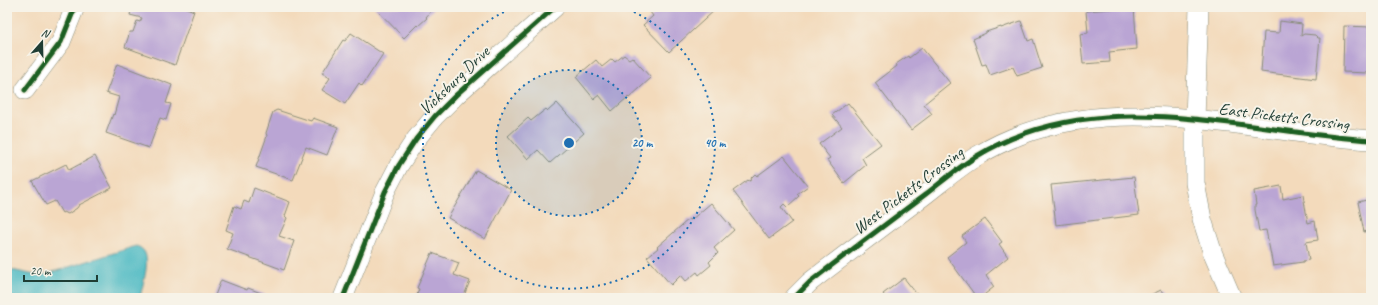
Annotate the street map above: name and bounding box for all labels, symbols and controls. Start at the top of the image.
north arrow [22,22,62,62]
text: N [40,25,53,41]
street label: Vicksburg Drive [415,41,495,119]
street label: East Picketts Crossing [1218,98,1351,135]
text: 20 m [632,135,653,151]
text: 40 m [705,135,726,151]
centre of rings [562,136,576,150]
street label: West Picketts Crossing [849,142,968,239]
scale bar [24,257,97,283]
text: 20 m [30,263,52,279]

